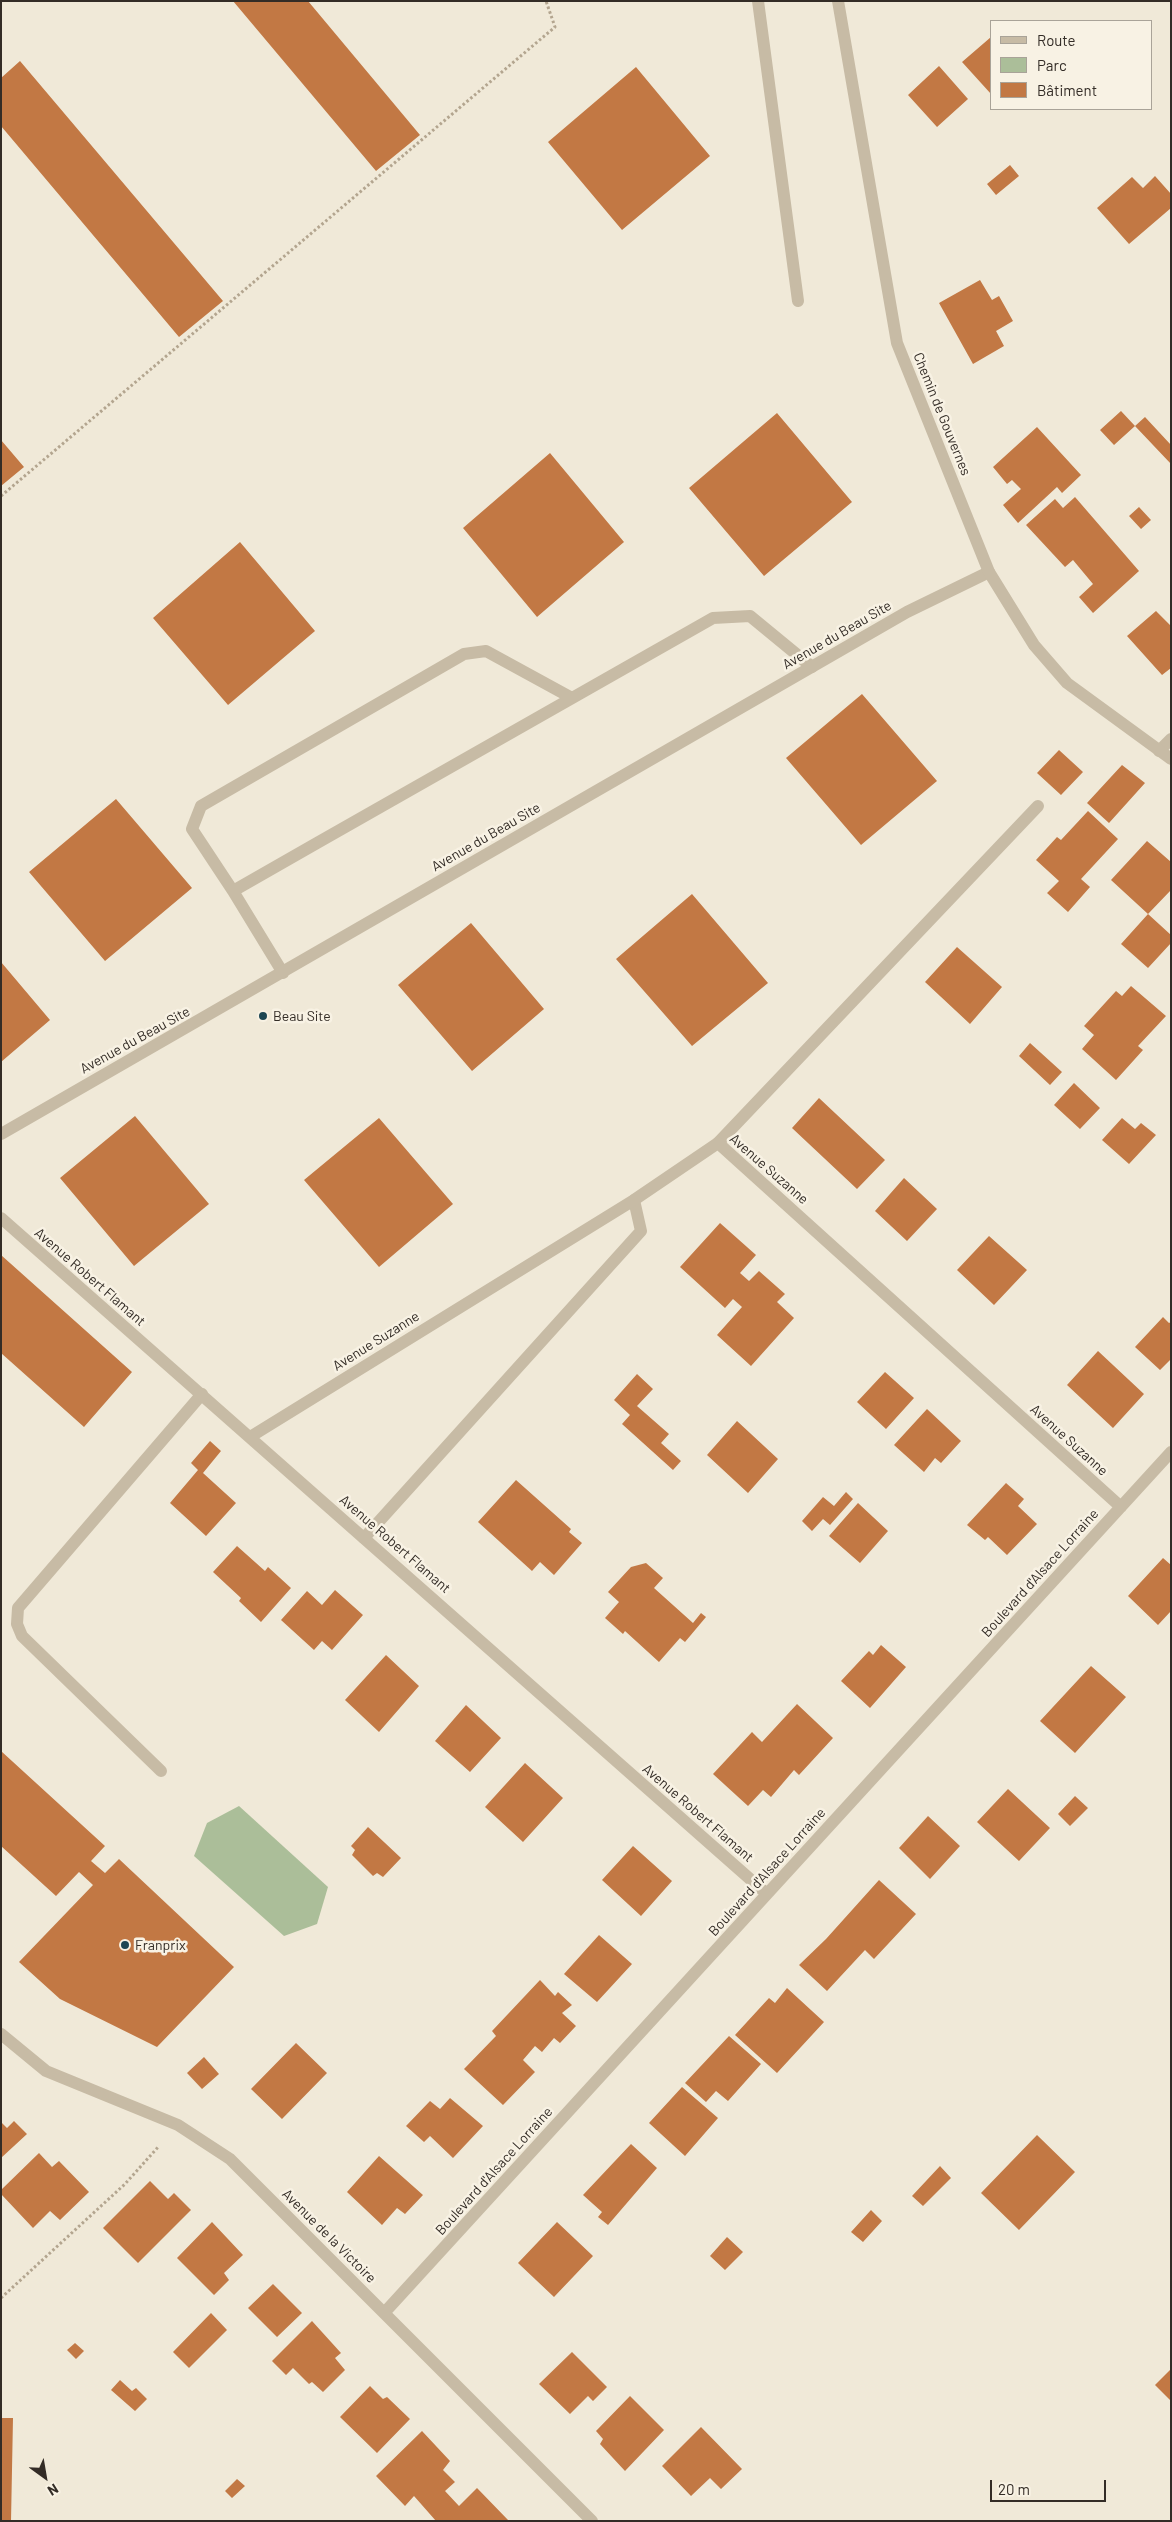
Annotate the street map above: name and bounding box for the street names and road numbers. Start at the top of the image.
street label: Chemin de Gouvernes [910,350,974,478]
street label: Avenue du Beau Site [780,597,894,673]
street label: Avenue du Beau Site [429,799,543,875]
street label: Avenue du Beau Site [77,1003,193,1077]
street label: Avenue Suzanne [726,1130,812,1208]
street label: Avenue Robert Flamant [31,1224,149,1330]
street label: Avenue Suzanne [330,1308,422,1374]
street label: Avenue Suzanne [1027,1401,1111,1479]
street label: Avenue Robert Flamant [336,1491,454,1597]
street label: Boulevard d'Alsace Lorraine [978,1505,1102,1641]
street label: Avenue Robert Flamant [639,1760,757,1866]
street label: Boulevard d'Alsace Lorraine [705,1804,829,1940]
street label: Boulevard d'Alsace Lorraine [432,2103,556,2239]
street label: Avenue de la Victoire [278,2185,380,2287]

